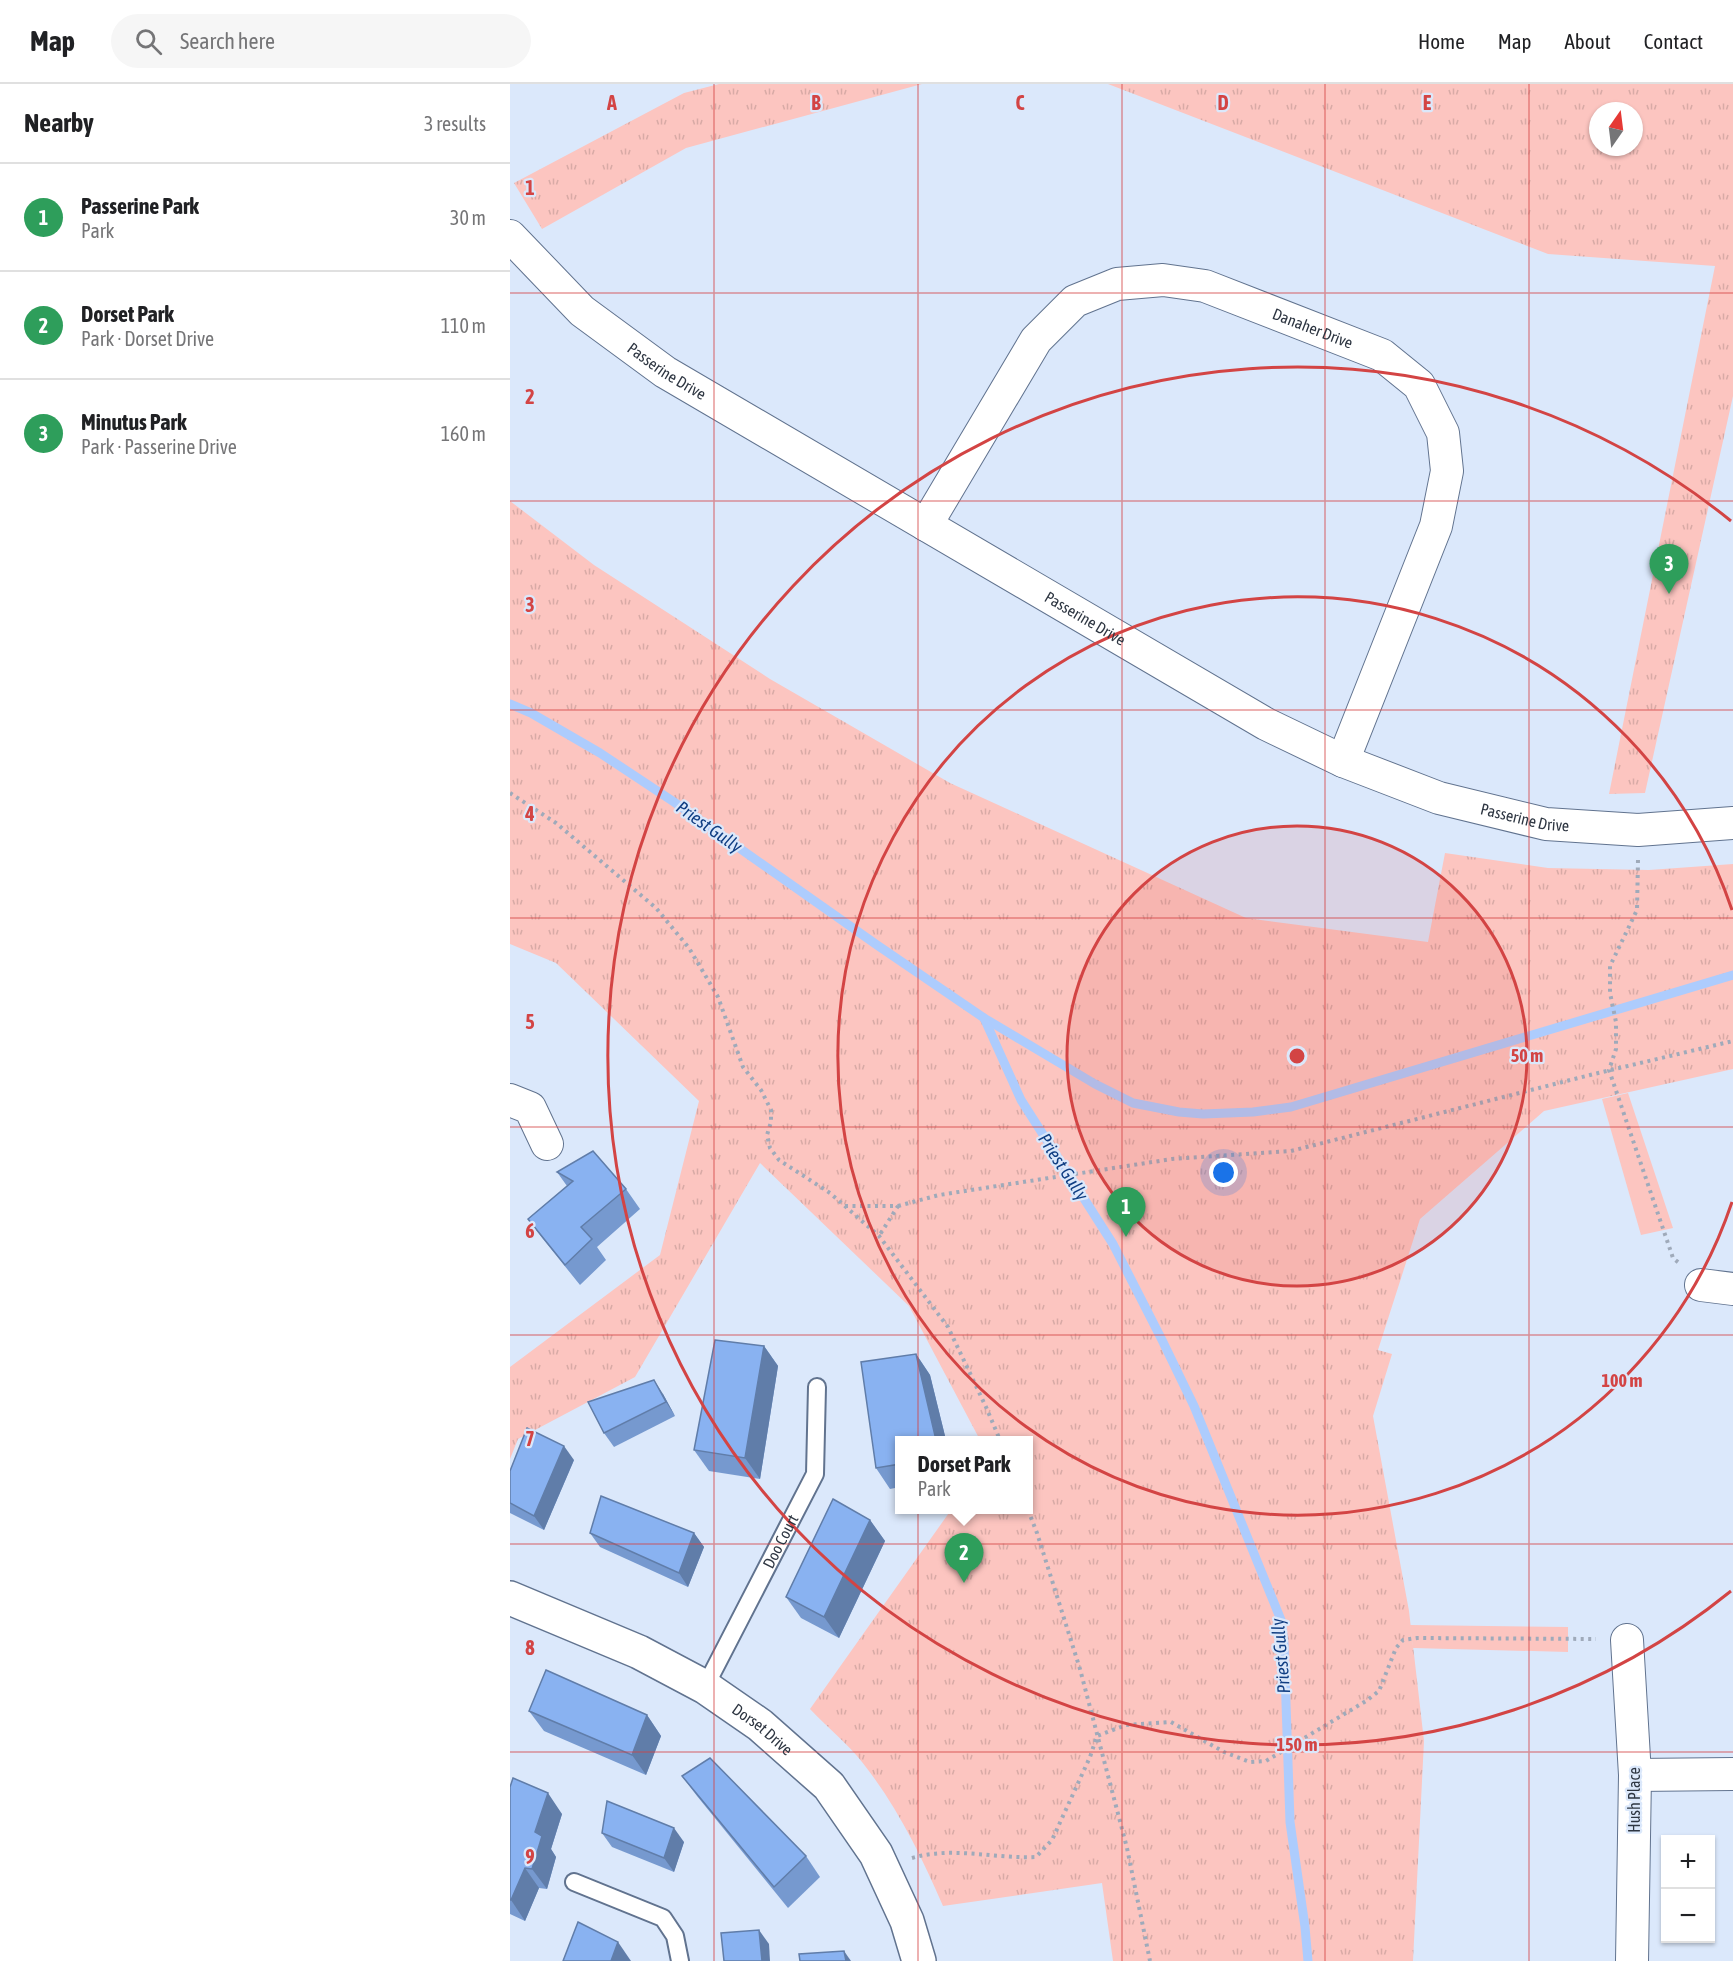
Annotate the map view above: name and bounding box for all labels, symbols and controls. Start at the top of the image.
search box [111,14,531,68]
text: Map [30,25,75,57]
icon: search [132,25,165,58]
text: Search here [180,28,275,54]
text: Home [1418,29,1465,53]
text: Map [1498,29,1532,53]
text: About [1565,29,1611,53]
text: Contact [1644,29,1703,53]
text: A [606,91,617,114]
text: B [811,91,821,114]
text: C [1016,91,1025,114]
text: D [1217,91,1229,114]
text: E [1423,91,1432,114]
north arrow [1589,102,1643,156]
text: Nearby [24,108,94,138]
text: 3 results [424,112,486,135]
text: 1 [525,176,535,199]
text: Passerine Park [81,193,199,219]
text: 1 [39,206,48,229]
text: 30 m [450,206,486,229]
text: Park [81,219,114,242]
text: Dorset Park [81,301,174,327]
street label: Danaher Drive [1270,304,1356,352]
text: 2 [39,314,48,337]
text: 110 m [441,314,486,337]
text: Park · Dorset Drive [81,327,214,350]
street label: Passerine Drive [624,339,709,403]
text: 2 [525,385,535,408]
text: Minutus Park [81,409,187,435]
text: 3 [39,422,48,445]
text: 160 m [441,422,486,445]
text: Park · Passerine Drive [81,435,237,458]
pin: 3 [1650,544,1688,594]
street label: Passerine Drive [1042,588,1129,649]
text: 3 [525,593,535,616]
water label: Priest Gully [672,796,747,857]
street label: Passerine Drive [1479,799,1570,834]
text: 4 [524,802,535,825]
text: 5 [525,1010,535,1033]
text: 50 m [1511,1045,1543,1066]
centre of rings [1287,1046,1307,1066]
water label: Priest Gully [1034,1129,1093,1205]
your location [1209,1158,1238,1187]
pin: 1 [1106,1188,1146,1237]
text: 6 [525,1219,535,1242]
text: 100 m [1602,1370,1642,1391]
text: 7 [525,1427,535,1450]
popup [895,1436,1033,1514]
text: Dorset Park [918,1451,1011,1477]
text: Park [918,1477,951,1500]
street label: Doo Court [759,1511,802,1571]
pin: 2 [944,1534,984,1583]
water label: Priest Gully [1267,1617,1294,1695]
text: 8 [525,1636,535,1659]
street label: Dorset Drive [729,1700,796,1759]
text: 150 m [1277,1734,1317,1755]
street label: Hush Place [1625,1767,1643,1833]
map controls [1661,1835,1715,1943]
button: + [1661,1835,1715,1889]
text: 9 [525,1845,535,1868]
button: − [1661,1889,1715,1943]

